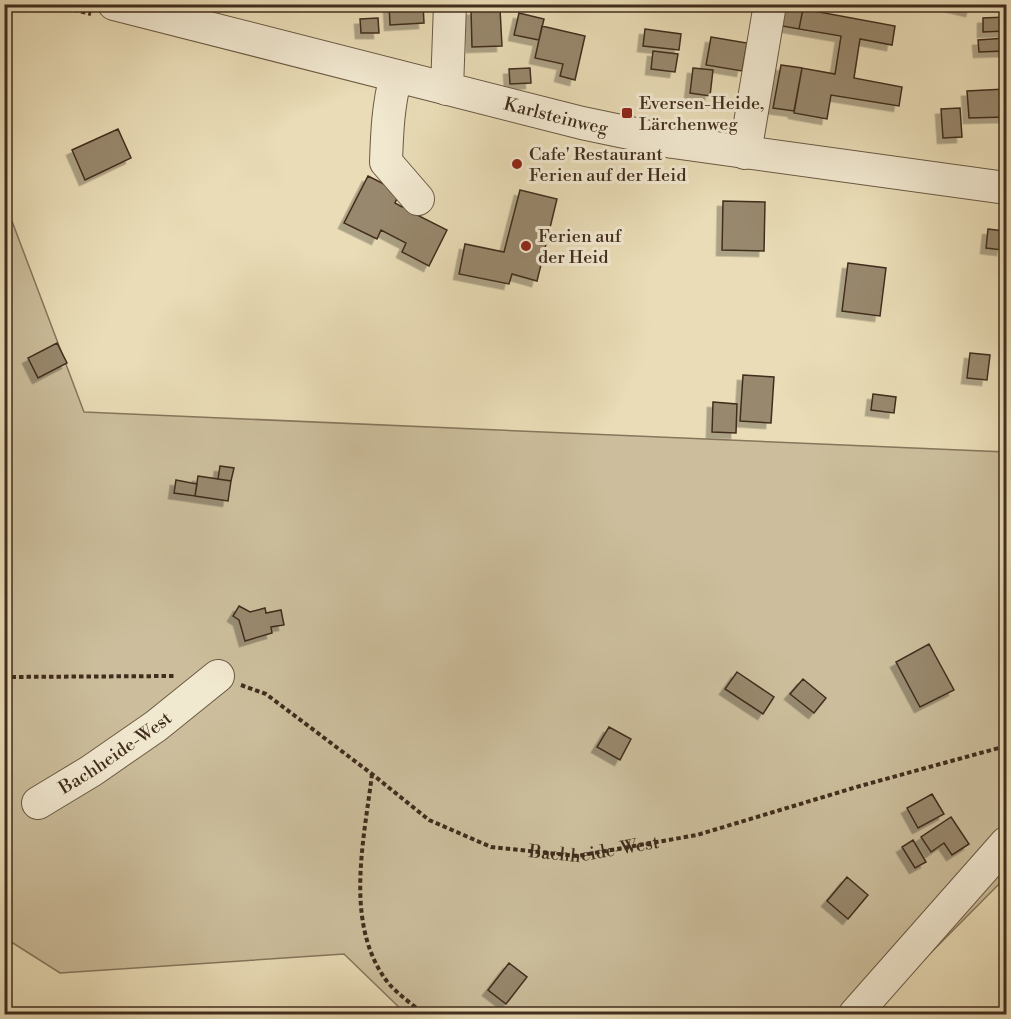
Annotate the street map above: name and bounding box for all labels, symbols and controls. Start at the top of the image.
place label: Eversen-Heide, Lärchenweg [639,92,764,136]
street label: Karlsteinweg [501,93,611,140]
marker: Eversen-Heide, Lärchenweg [620,106,634,120]
place label: Cafe' Restaurant Ferien auf der Heid [529,143,687,187]
marker: Cafe' Restaurant Ferien auf der Heid [510,157,524,171]
place label: Ferien auf der Heid [538,225,623,269]
marker: Ferien auf der Heid [519,239,533,253]
street label: Bachheide-West [54,707,177,800]
street label: Bachheide-West [527,831,661,868]

